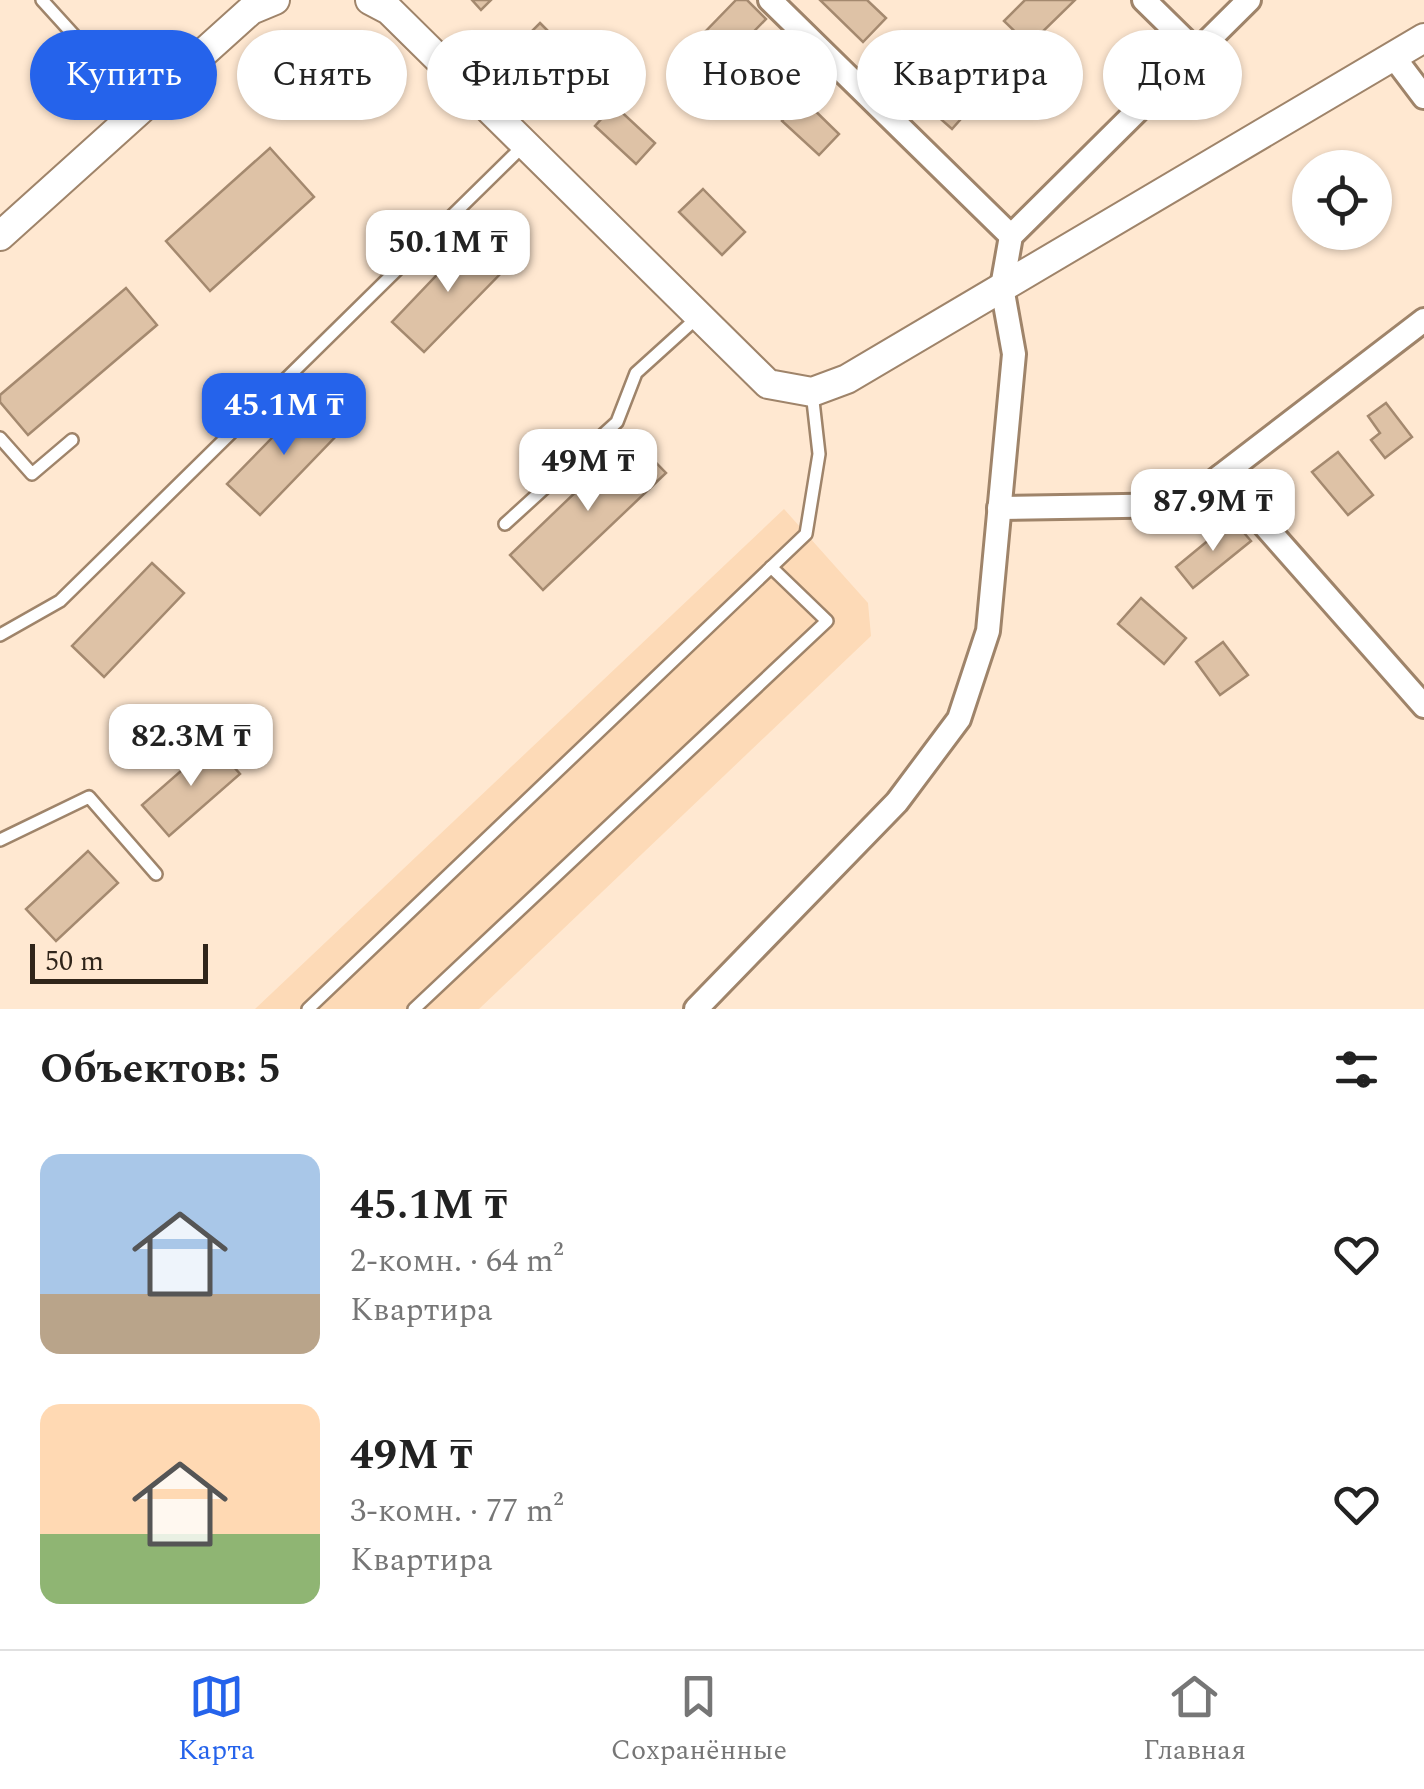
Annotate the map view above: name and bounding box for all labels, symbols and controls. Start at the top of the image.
chip: Купить [30,30,217,120]
chip: Снять [237,30,407,120]
chip: Фильтры [427,30,646,120]
chip: Новое [666,30,837,120]
chip: Квартира [857,30,1083,120]
chip: Дом [1103,30,1242,120]
map controls [1292,150,1392,250]
button: locate [1292,150,1392,250]
pin: 50.1M ₸ [356,210,540,295]
text: 50.1M ₸ [388,218,508,267]
pin: 45.1M ₸ [192,373,376,458]
text: 45.1M ₸ [224,381,344,430]
pin: 49M ₸ [518,429,658,514]
text: 49M ₸ [541,437,635,486]
pin: 87.9M ₸ [1121,469,1305,554]
text: 87.9M ₸ [1153,477,1273,526]
pin: 82.3M ₸ [99,704,283,789]
text: 82.3M ₸ [131,712,251,761]
scale bar [30,939,208,984]
text: 50 m [45,940,104,983]
text: Объектов: 5 [40,1038,281,1101]
icon: filters [1329,1042,1384,1097]
text: 45.1M ₸ [350,1174,508,1237]
icon: home [120,1194,240,1314]
icon: heart [1329,1227,1384,1282]
text: 2-комн. · 64 m² [350,1237,564,1286]
text: Квартира [350,1286,493,1335]
text: 49M ₸ [350,1424,473,1487]
icon: home [120,1444,240,1564]
icon: heart [1329,1477,1384,1532]
text: 3-комн. · 77 m² [350,1487,564,1536]
text: Квартира [350,1536,493,1585]
tab: Карта [178,1669,255,1772]
tab: Сохранённые [611,1669,787,1772]
tab: Главная [1143,1669,1246,1772]

